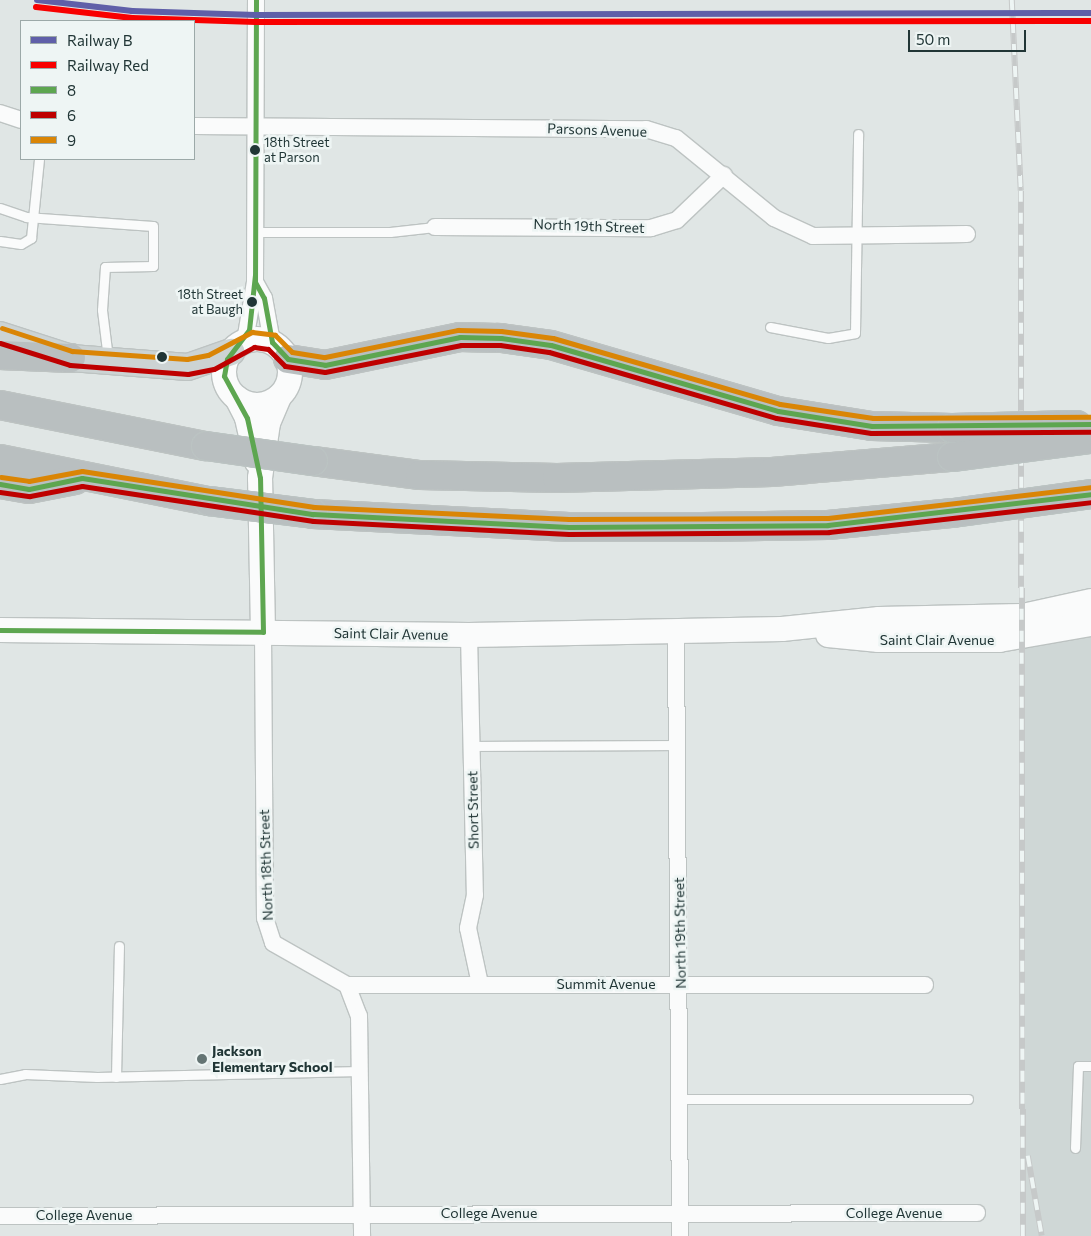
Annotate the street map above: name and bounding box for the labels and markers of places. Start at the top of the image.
place label: 18th Street at Parson [264,135,329,166]
marker: 18th Street at Parson [250,145,260,155]
place label: 18th Street at Baugh [178,287,243,318]
marker: 18th Street at Baugh [247,297,257,307]
unlabelled marker [157,352,167,362]
place label: Jackson Elementary School [212,1043,332,1076]
marker: Jackson Elementary School [196,1053,208,1065]

